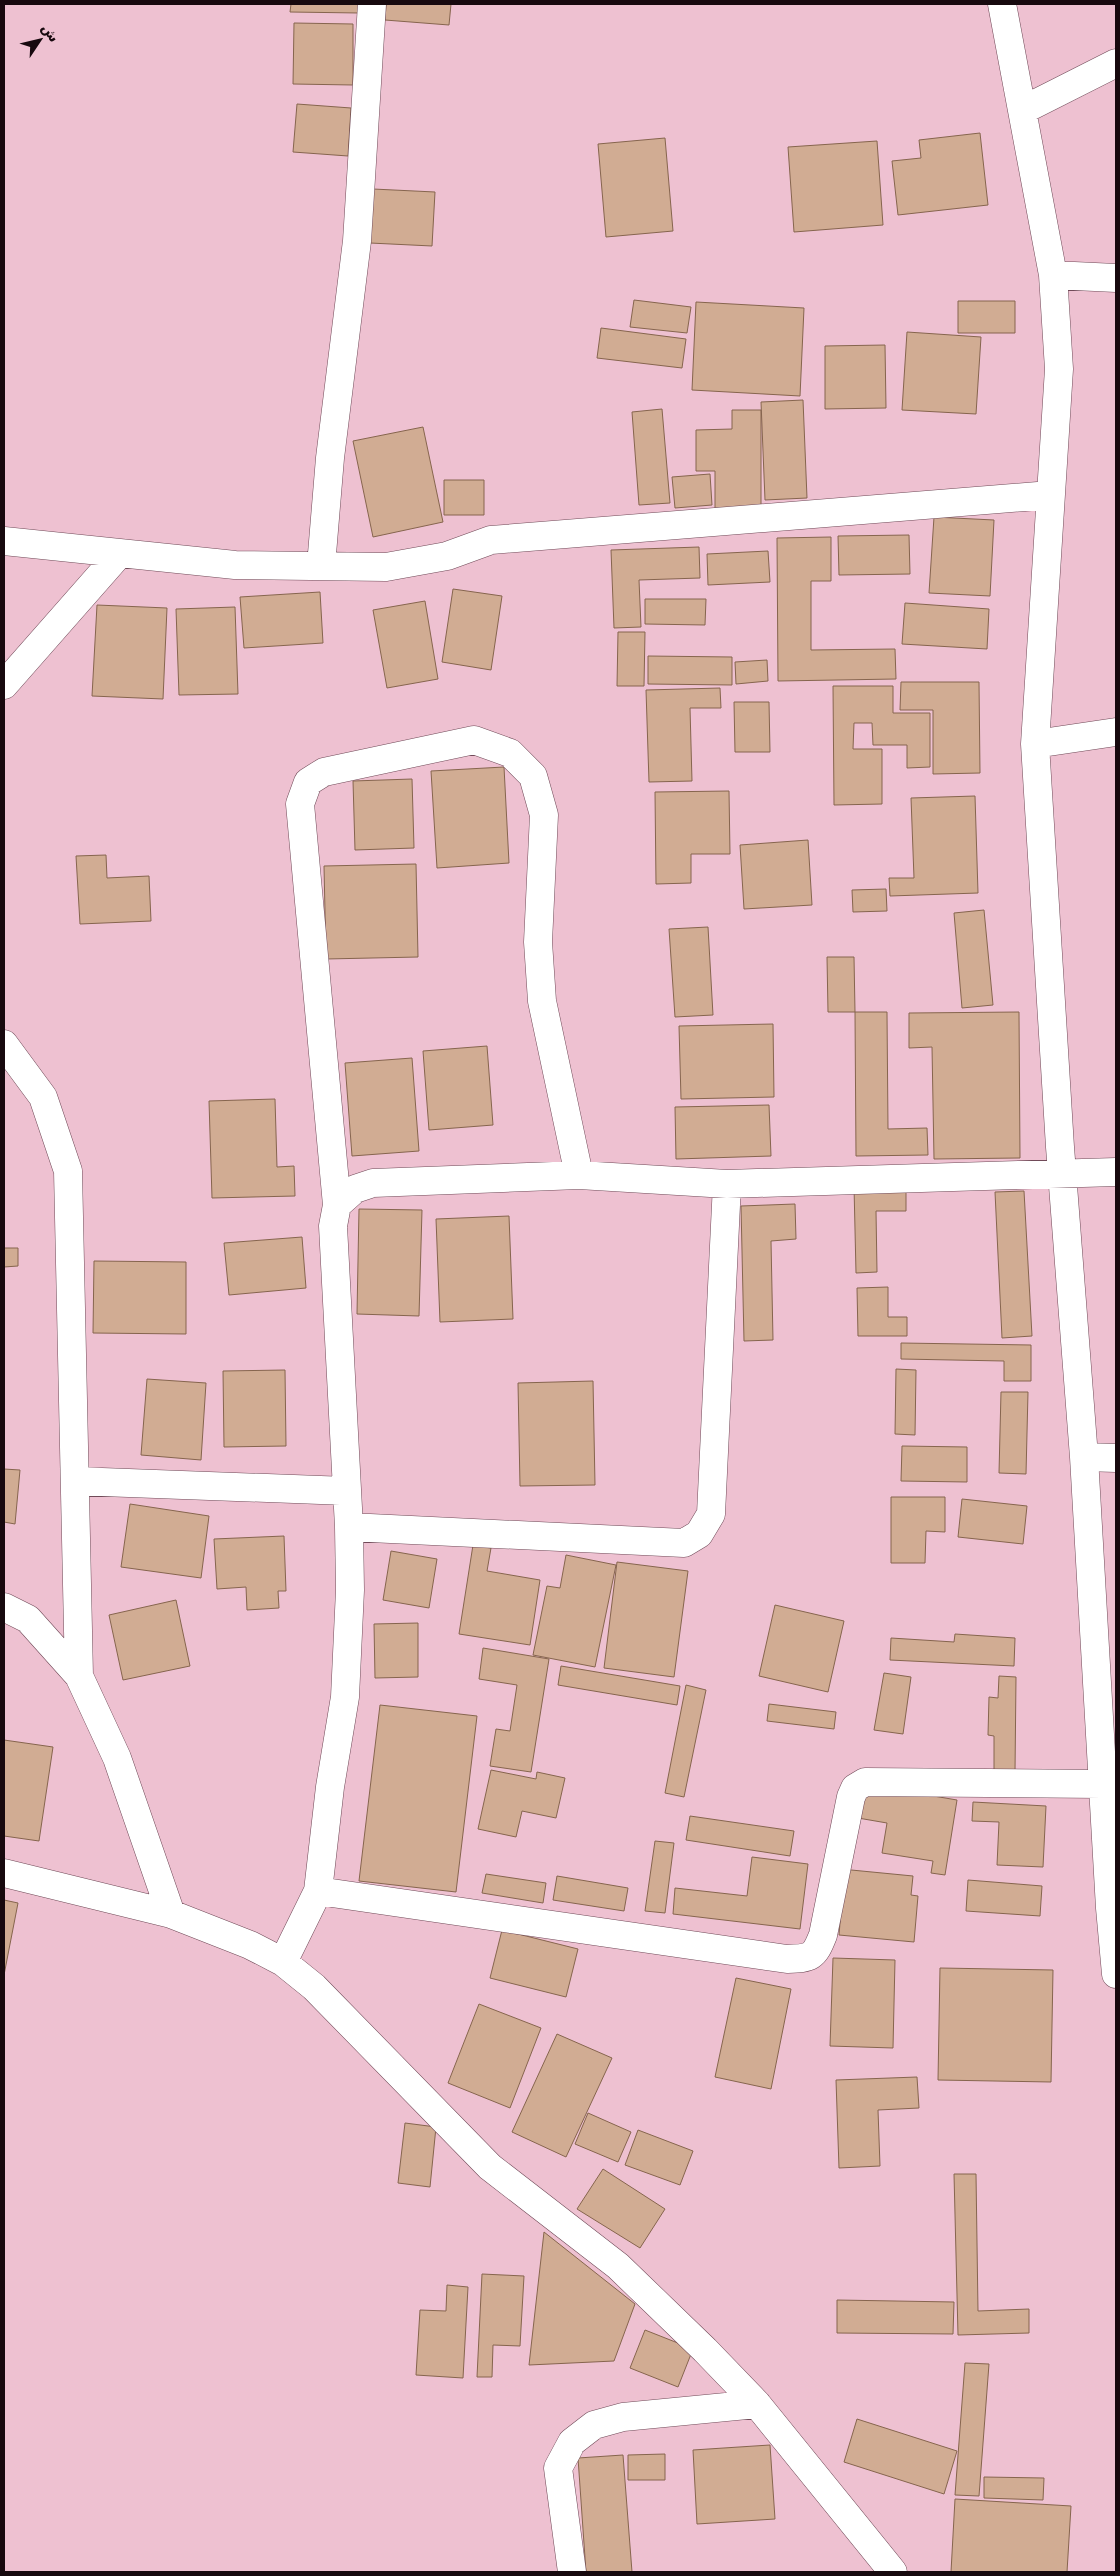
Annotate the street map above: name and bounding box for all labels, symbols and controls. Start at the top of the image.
north arrow [15,15,65,65]
text: ش [39,20,63,45]

